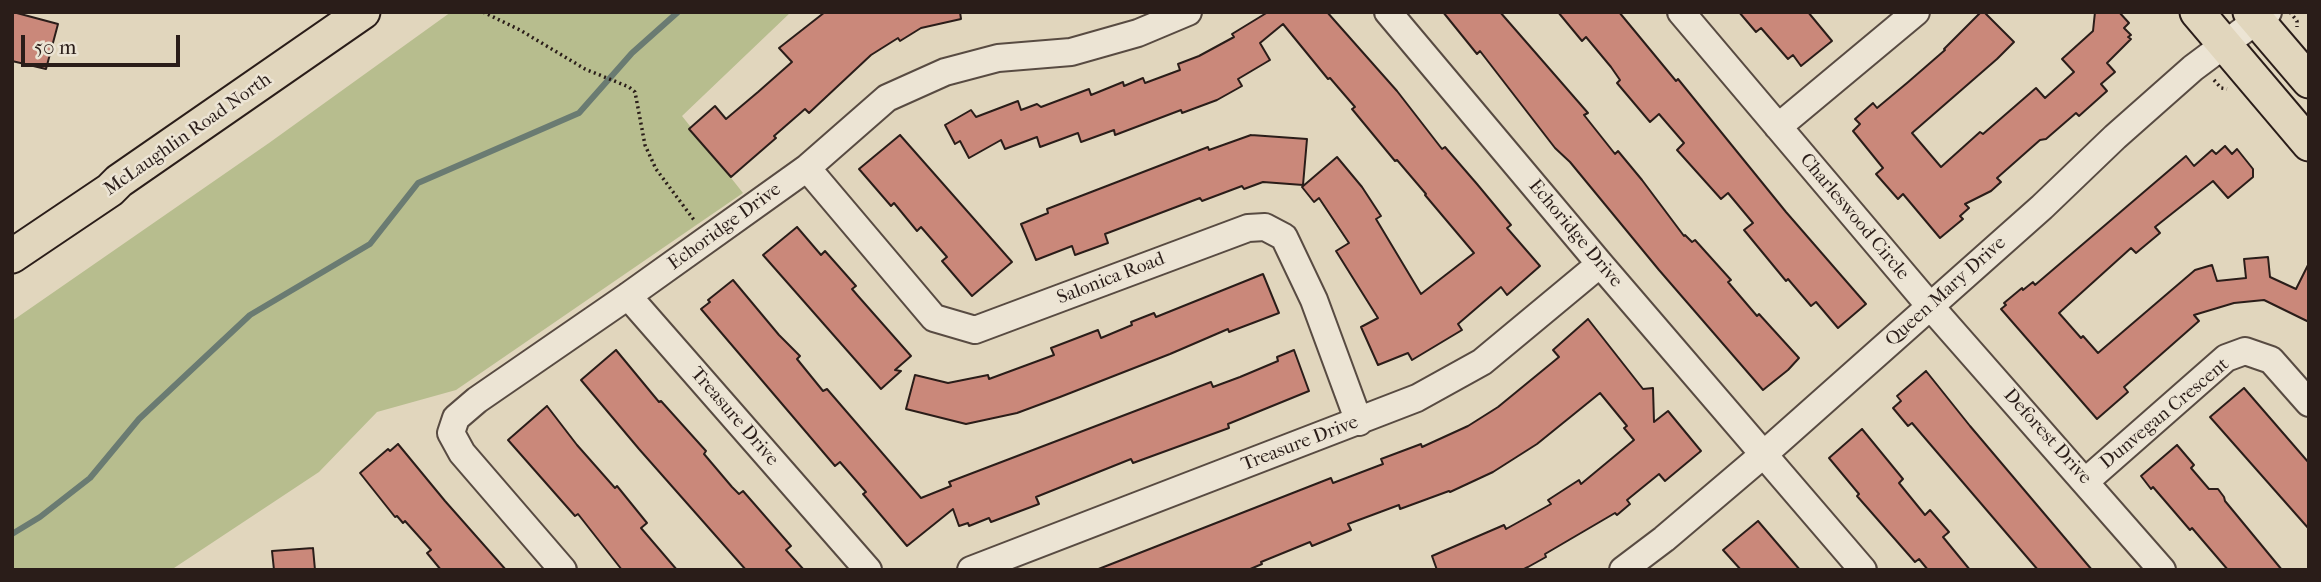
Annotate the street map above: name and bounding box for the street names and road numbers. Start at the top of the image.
street label: McLaughlin Road North [100,69,276,201]
street label: Charleswood Circle [1794,149,1914,285]
street label: Echoridge Drive [1523,175,1627,293]
street label: Echoridge Drive [664,178,786,276]
street label: Queen Mary Drive [1881,232,2011,352]
street label: Salonica Road [1054,248,1168,310]
street label: Dunvegan Crescent [2096,354,2234,474]
street label: Treasure Drive [685,363,783,471]
street label: Deforest Drive [1998,384,2096,490]
street label: Treasure Drive [1238,411,1362,477]

